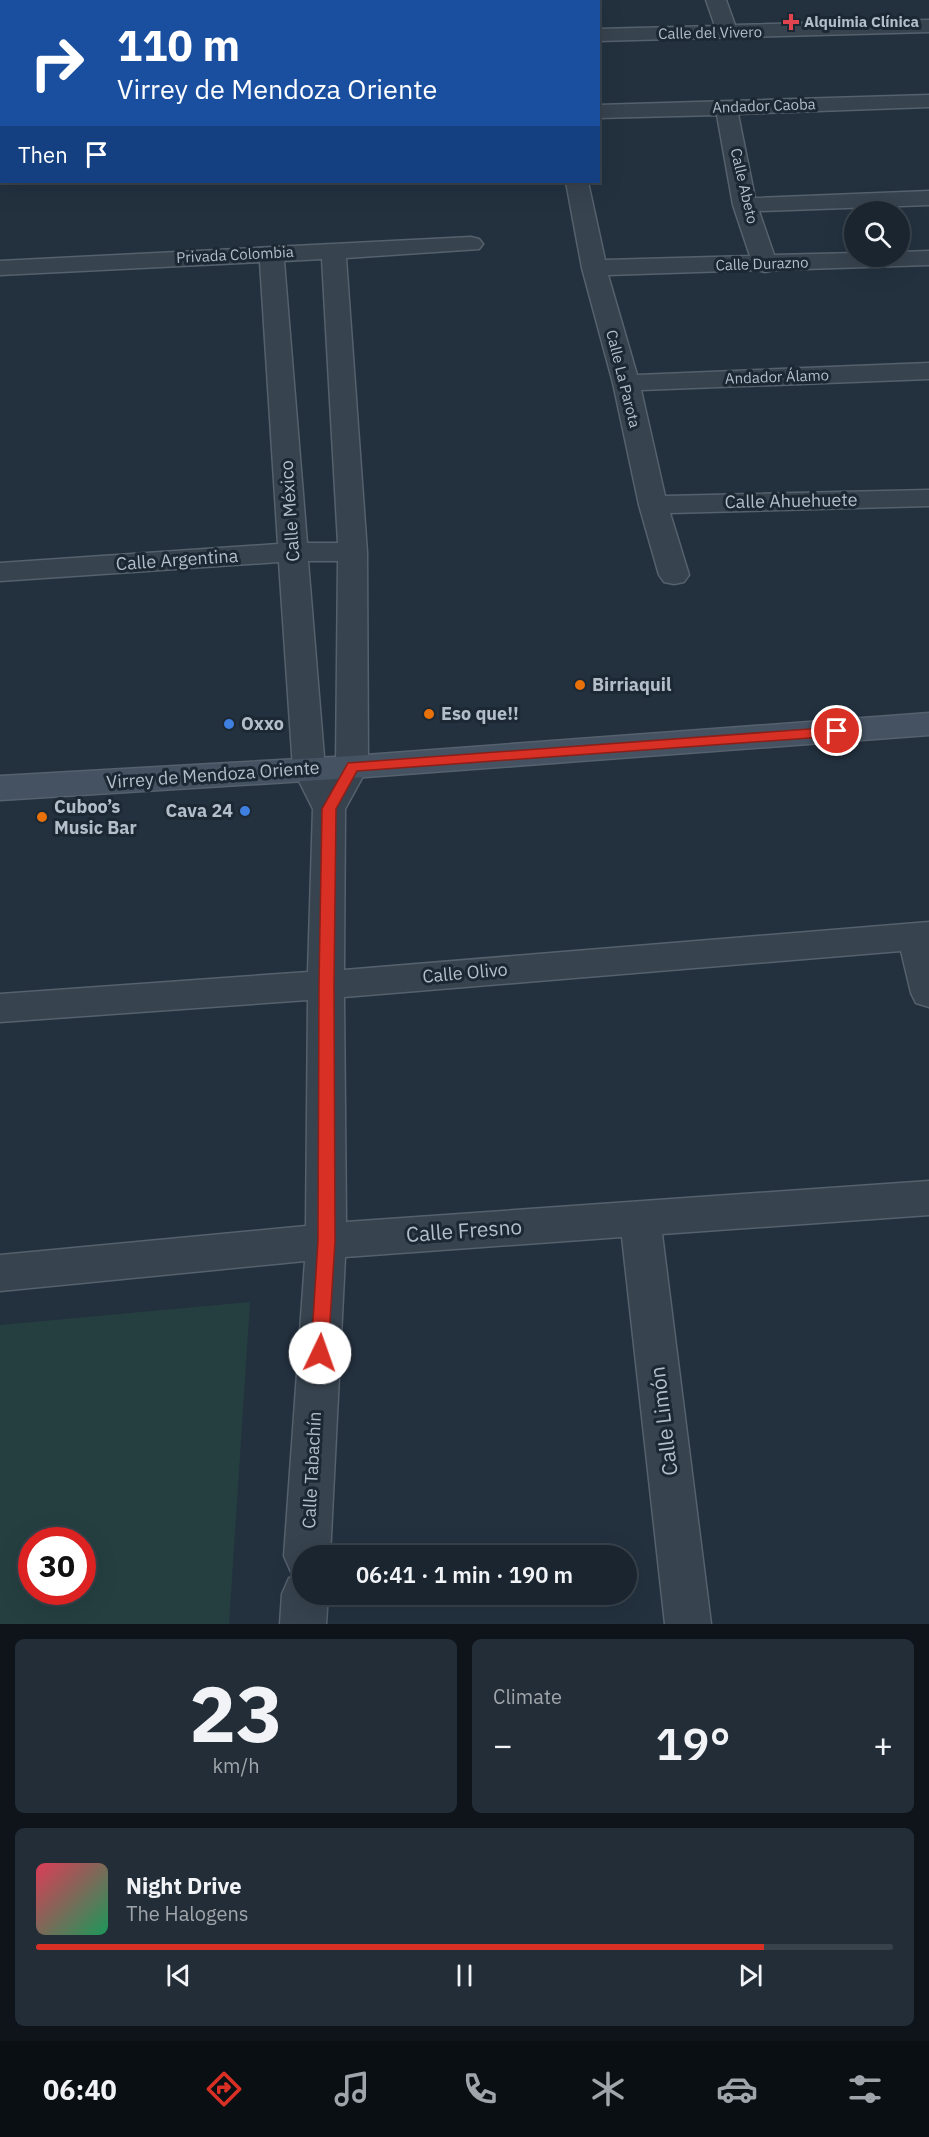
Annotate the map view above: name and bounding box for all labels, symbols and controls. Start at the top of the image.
place label: Alquimia Clínica [804,12,920,31]
marker: Alquimia Clínica [782,13,800,31]
text: 110 m [117,18,240,73]
street label: Calle del Vivero [658,22,762,43]
icon: right [18,24,96,102]
text: Virrey de Mendoza Oriente [117,71,437,106]
street label: Andador Caoba [712,94,816,117]
icon: arrive [80,138,113,171]
text: Then [18,140,68,169]
street label: Calle Abeto [727,146,762,226]
map controls [844,201,910,267]
button: search [844,201,910,267]
street label: Privada Colombia [176,242,294,267]
street label: Calle Durazno [715,252,809,275]
street label: Calle La Parota [602,328,645,430]
street label: Andador Álamo [725,365,829,388]
street label: Calle México [274,460,305,562]
street label: Calle Ahuehuete [724,488,858,513]
street label: Calle Argentina [115,544,239,575]
place label: Birriaquil [592,673,672,696]
marker: Birriaquil [573,678,587,692]
place label: Eso que!! [441,702,519,725]
pin [811,705,862,756]
marker: Eso que!! [422,707,436,721]
place label: Oxxo [241,712,284,735]
icon: arrive [820,714,853,747]
marker: Oxxo [222,717,236,731]
street label: Virrey de Mendoza Oriente [106,756,320,793]
place label: Cuboo’s Music Bar [54,795,137,839]
place label: Cava 24 [166,799,233,822]
marker: Cava 24 [238,804,252,818]
marker: Cuboo’s Music Bar [35,810,49,824]
street label: Calle Olivo [421,957,509,988]
street label: Calle Fresno [405,1212,523,1248]
position arrow [288,1321,352,1385]
street label: Calle Limón [642,1365,684,1477]
street label: Calle Tabachín [297,1411,326,1529]
speed limit sign: 30 [18,1527,96,1605]
text: 06:41 · 1 min · 190 m [356,1560,573,1589]
text: 23 [189,1662,283,1763]
text: Climate [493,1683,562,1710]
text: 19° [655,1714,731,1772]
text: − [493,1723,513,1766]
text: + [873,1723,893,1766]
text: km/h [212,1752,260,1779]
text: Night Drive [126,1871,242,1900]
text: The Halogens [126,1900,248,1927]
icon: previous [162,1959,195,1992]
icon: pause [448,1959,481,1992]
icon: next [734,1959,767,1992]
icon: directions [203,2068,245,2110]
icon: music [331,2068,373,2110]
icon: phone [459,2068,501,2110]
icon: climate [587,2068,629,2110]
icon: car [716,2068,758,2110]
icon: filters [844,2068,886,2110]
text: 06:40 [43,2072,117,2107]

